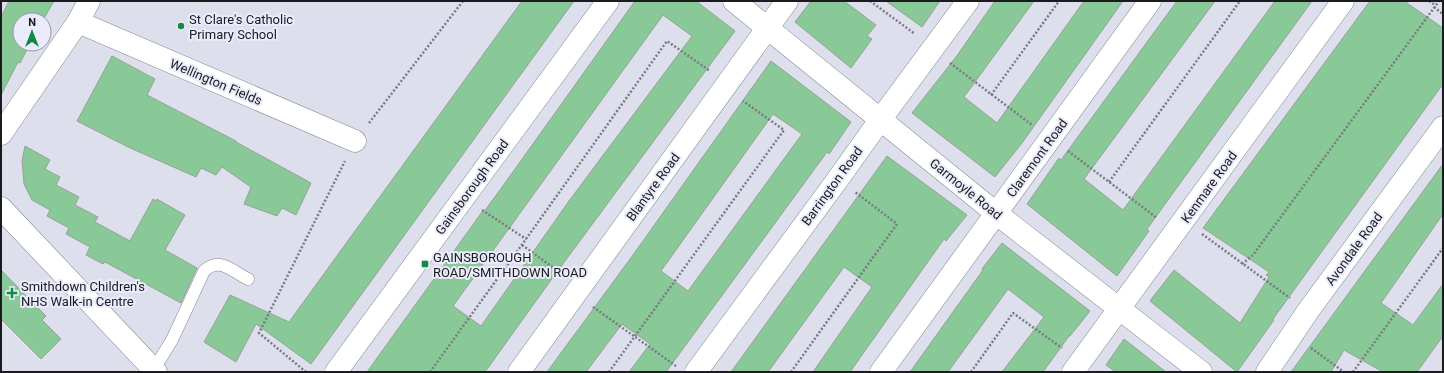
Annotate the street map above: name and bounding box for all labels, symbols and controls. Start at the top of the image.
north arrow [12,12,52,52]
place label: St Clare's Catholic Primary School [189,12,293,42]
text: N [28,16,36,29]
marker: St Clare's Catholic Primary School [176,21,186,31]
street label: Wellington Fields [168,56,265,108]
street label: Claremont Road [1004,116,1070,200]
street label: Gainsborough Road [432,136,512,238]
street label: Barrington Road [798,144,866,228]
street label: Kenmare Road [1178,148,1240,226]
street label: Blantyre Road [623,150,683,224]
street label: Garmoyle Road [927,155,1005,223]
street label: Avondale Road [1323,210,1385,288]
place label: GAINSBOROUGH ROAD/SMITHDOWN ROAD [433,250,587,280]
marker: GAINSBOROUGH ROAD/SMITHDOWN ROAD [420,259,430,269]
place label: Smithdown Children's NHS Walk-in Centre [21,279,145,309]
marker: Smithdown Children's NHS Walk-in Centre [6,287,18,299]

